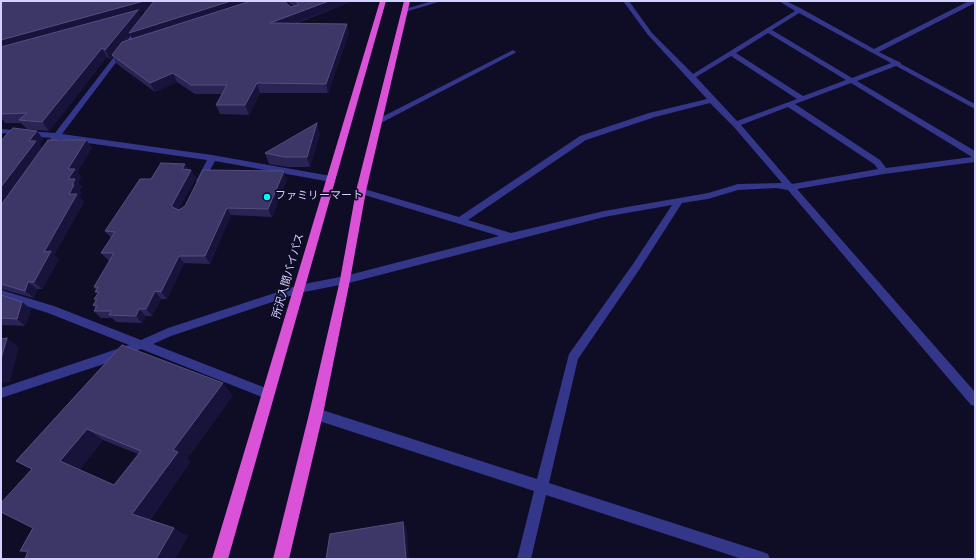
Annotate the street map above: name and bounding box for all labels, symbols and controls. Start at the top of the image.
place label: ファミリーマート [275,190,363,204]
marker: ファミリーマート [262,192,272,202]
street label: 所沢入間バイパス [271,232,307,320]

